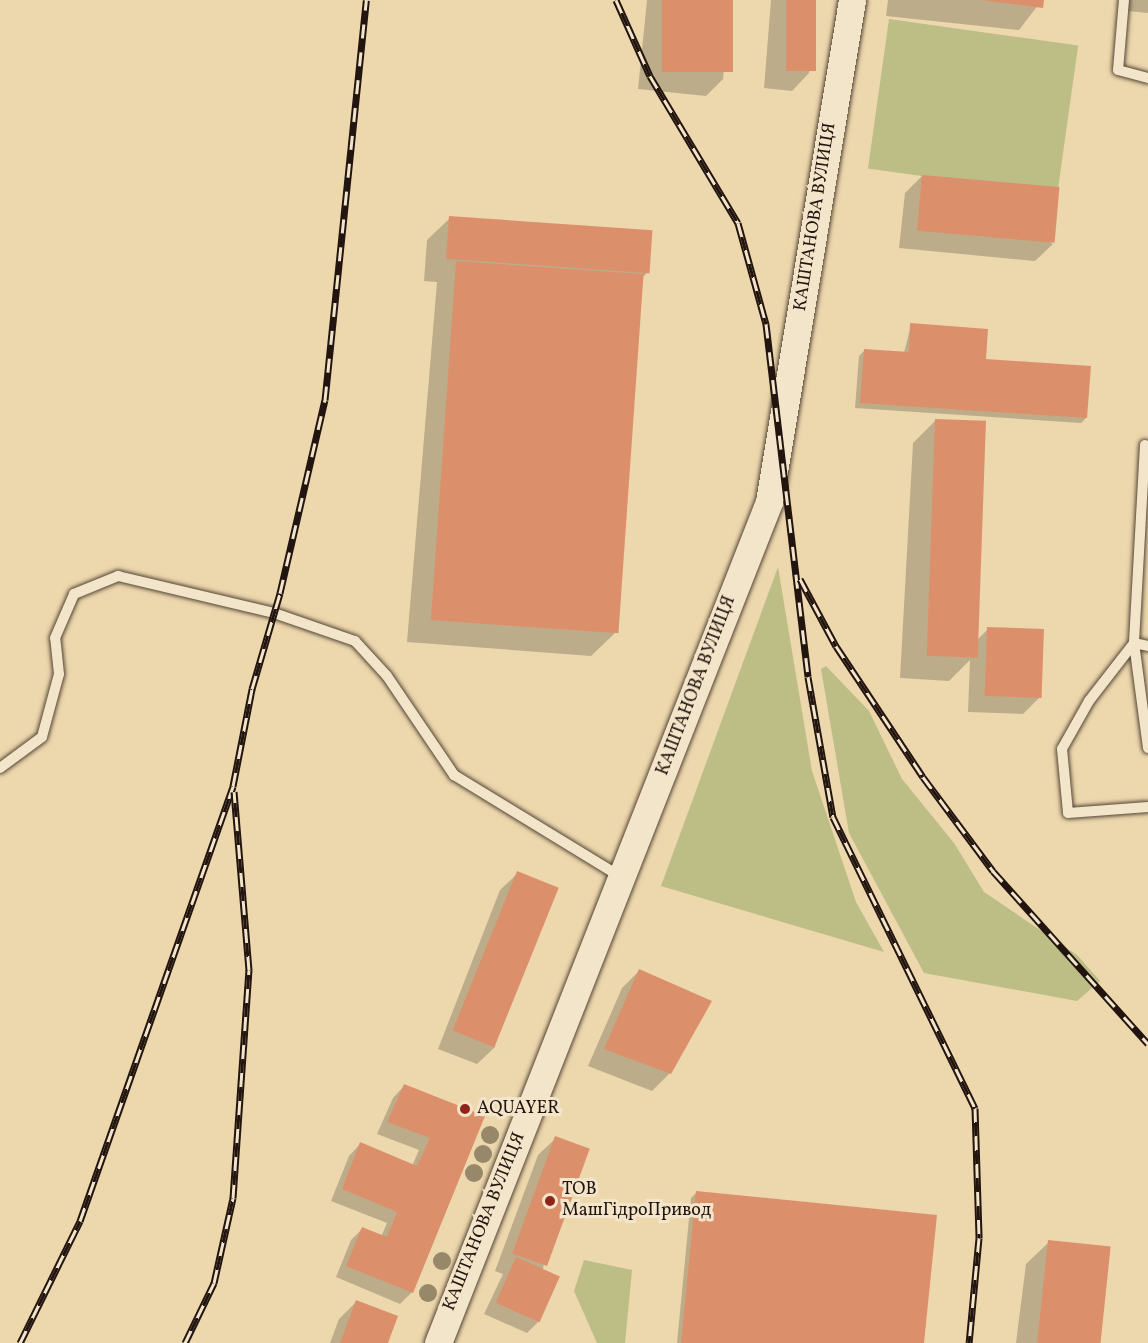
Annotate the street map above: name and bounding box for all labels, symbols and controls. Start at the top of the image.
street label: КАШТАНОВА ВУЛИЦЯ [790,121,842,313]
street label: КАШТАНОВА ВУЛИЦЯ [653,593,741,779]
place label: AQUAYER [477,1098,560,1120]
marker: AQUAYER [458,1102,472,1116]
street label: КАШТАНОВА ВУЛИЦЯ [439,1130,531,1314]
place label: ТОВ МашГідроПривод [562,1180,711,1222]
marker: ТОВ МашГідроПривод [543,1194,557,1208]

